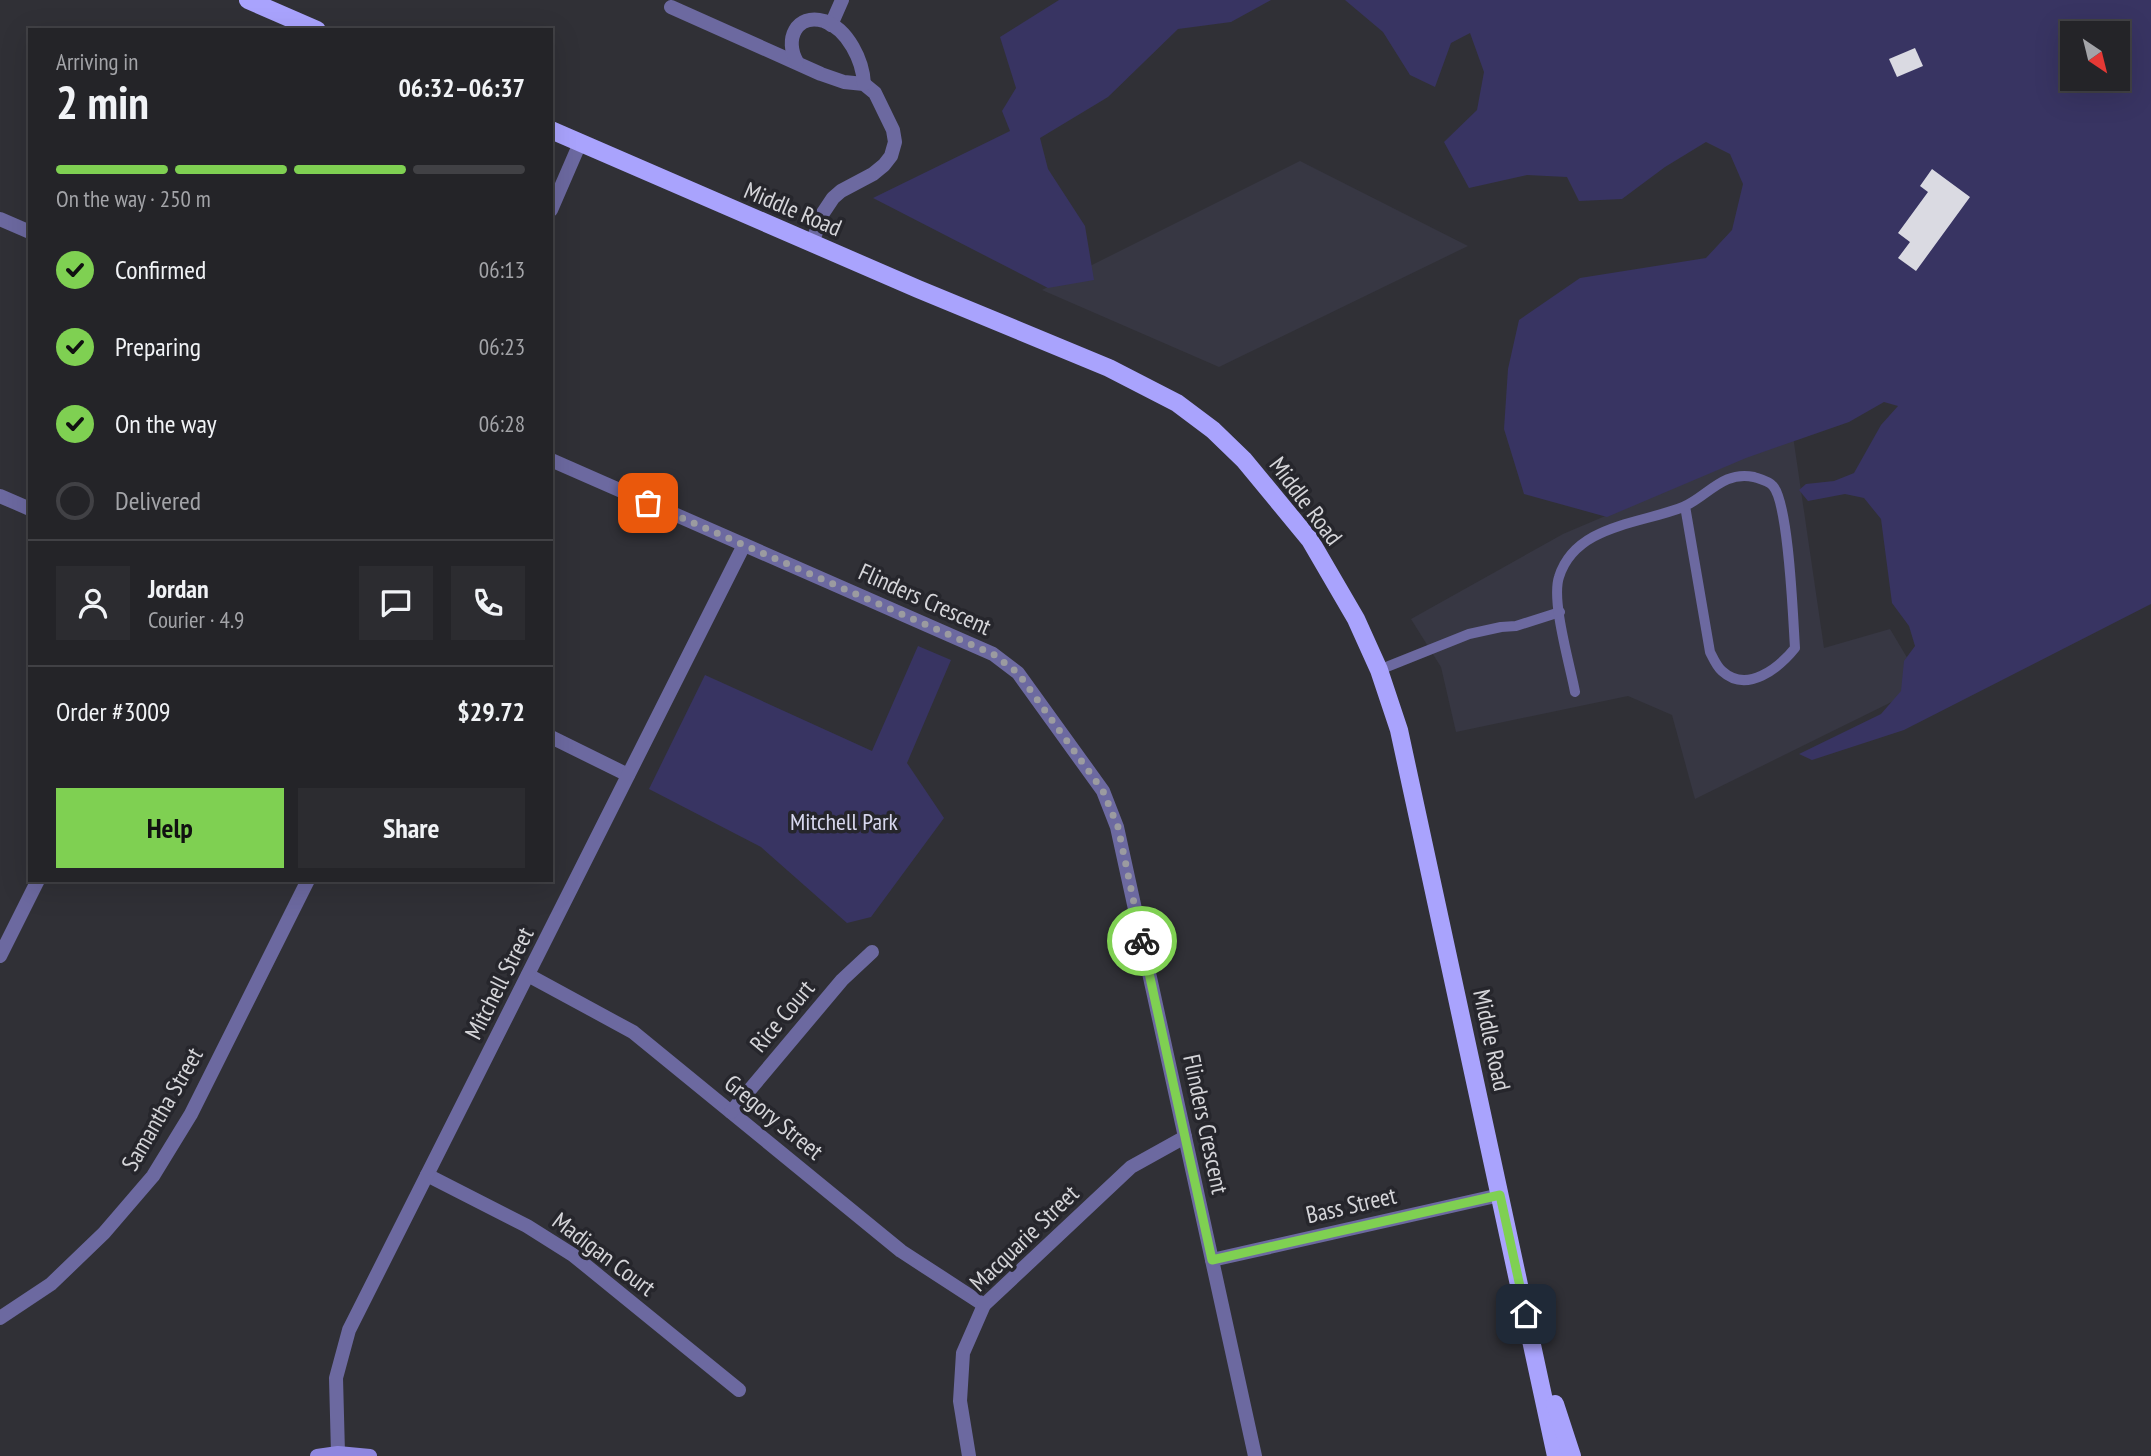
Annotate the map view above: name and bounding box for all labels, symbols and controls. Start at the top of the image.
north arrow [2060,21,2130,91]
map controls [2060,21,2130,91]
text: Arriving in [56,47,138,76]
text: 06:32–06:37 [398,71,525,104]
text: 2 min [56,72,149,132]
street label: Middle Road [740,175,846,243]
text: On the way · 250 m [56,184,211,213]
icon: check [56,251,94,289]
text: Confirmed [115,253,206,286]
text: 06:13 [479,255,525,284]
icon: check [56,328,94,366]
text: Preparing [115,330,201,363]
text: 06:23 [479,332,525,361]
icon: check [56,405,94,443]
text: On the way [115,407,217,440]
text: 06:28 [479,409,525,438]
street label: Middle Road [1263,451,1349,551]
pin [618,473,678,533]
text: Delivered [115,484,201,517]
icon: bag [629,484,667,522]
street label: Flinders Crescent [854,556,996,642]
button: person [56,566,130,640]
button: chat [359,566,433,640]
button: phone [451,566,525,640]
text: Jordan [148,572,209,605]
text: Courier · 4.9 [148,605,244,634]
text: Order #3009 [56,695,171,728]
text: $29.72 [457,695,525,728]
button: Help [56,788,284,868]
button: Share [298,788,525,868]
park label: Mitchell Park [790,806,899,837]
courier [1107,906,1177,976]
street label: Mitchell Street [458,921,541,1044]
icon: bike [1123,922,1161,960]
street label: Rice Court [743,973,821,1058]
street label: Middle Road [1466,986,1518,1094]
street label: Samantha Street [114,1042,210,1176]
street label: Flinders Crescent [1176,1051,1236,1197]
street label: Gregory Street [718,1068,830,1167]
street label: Macquarie Street [963,1178,1085,1298]
street label: Bass Street [1303,1179,1400,1230]
street label: Madigan Court [546,1205,662,1303]
pin [1496,1284,1556,1344]
icon: home [1507,1295,1545,1333]

